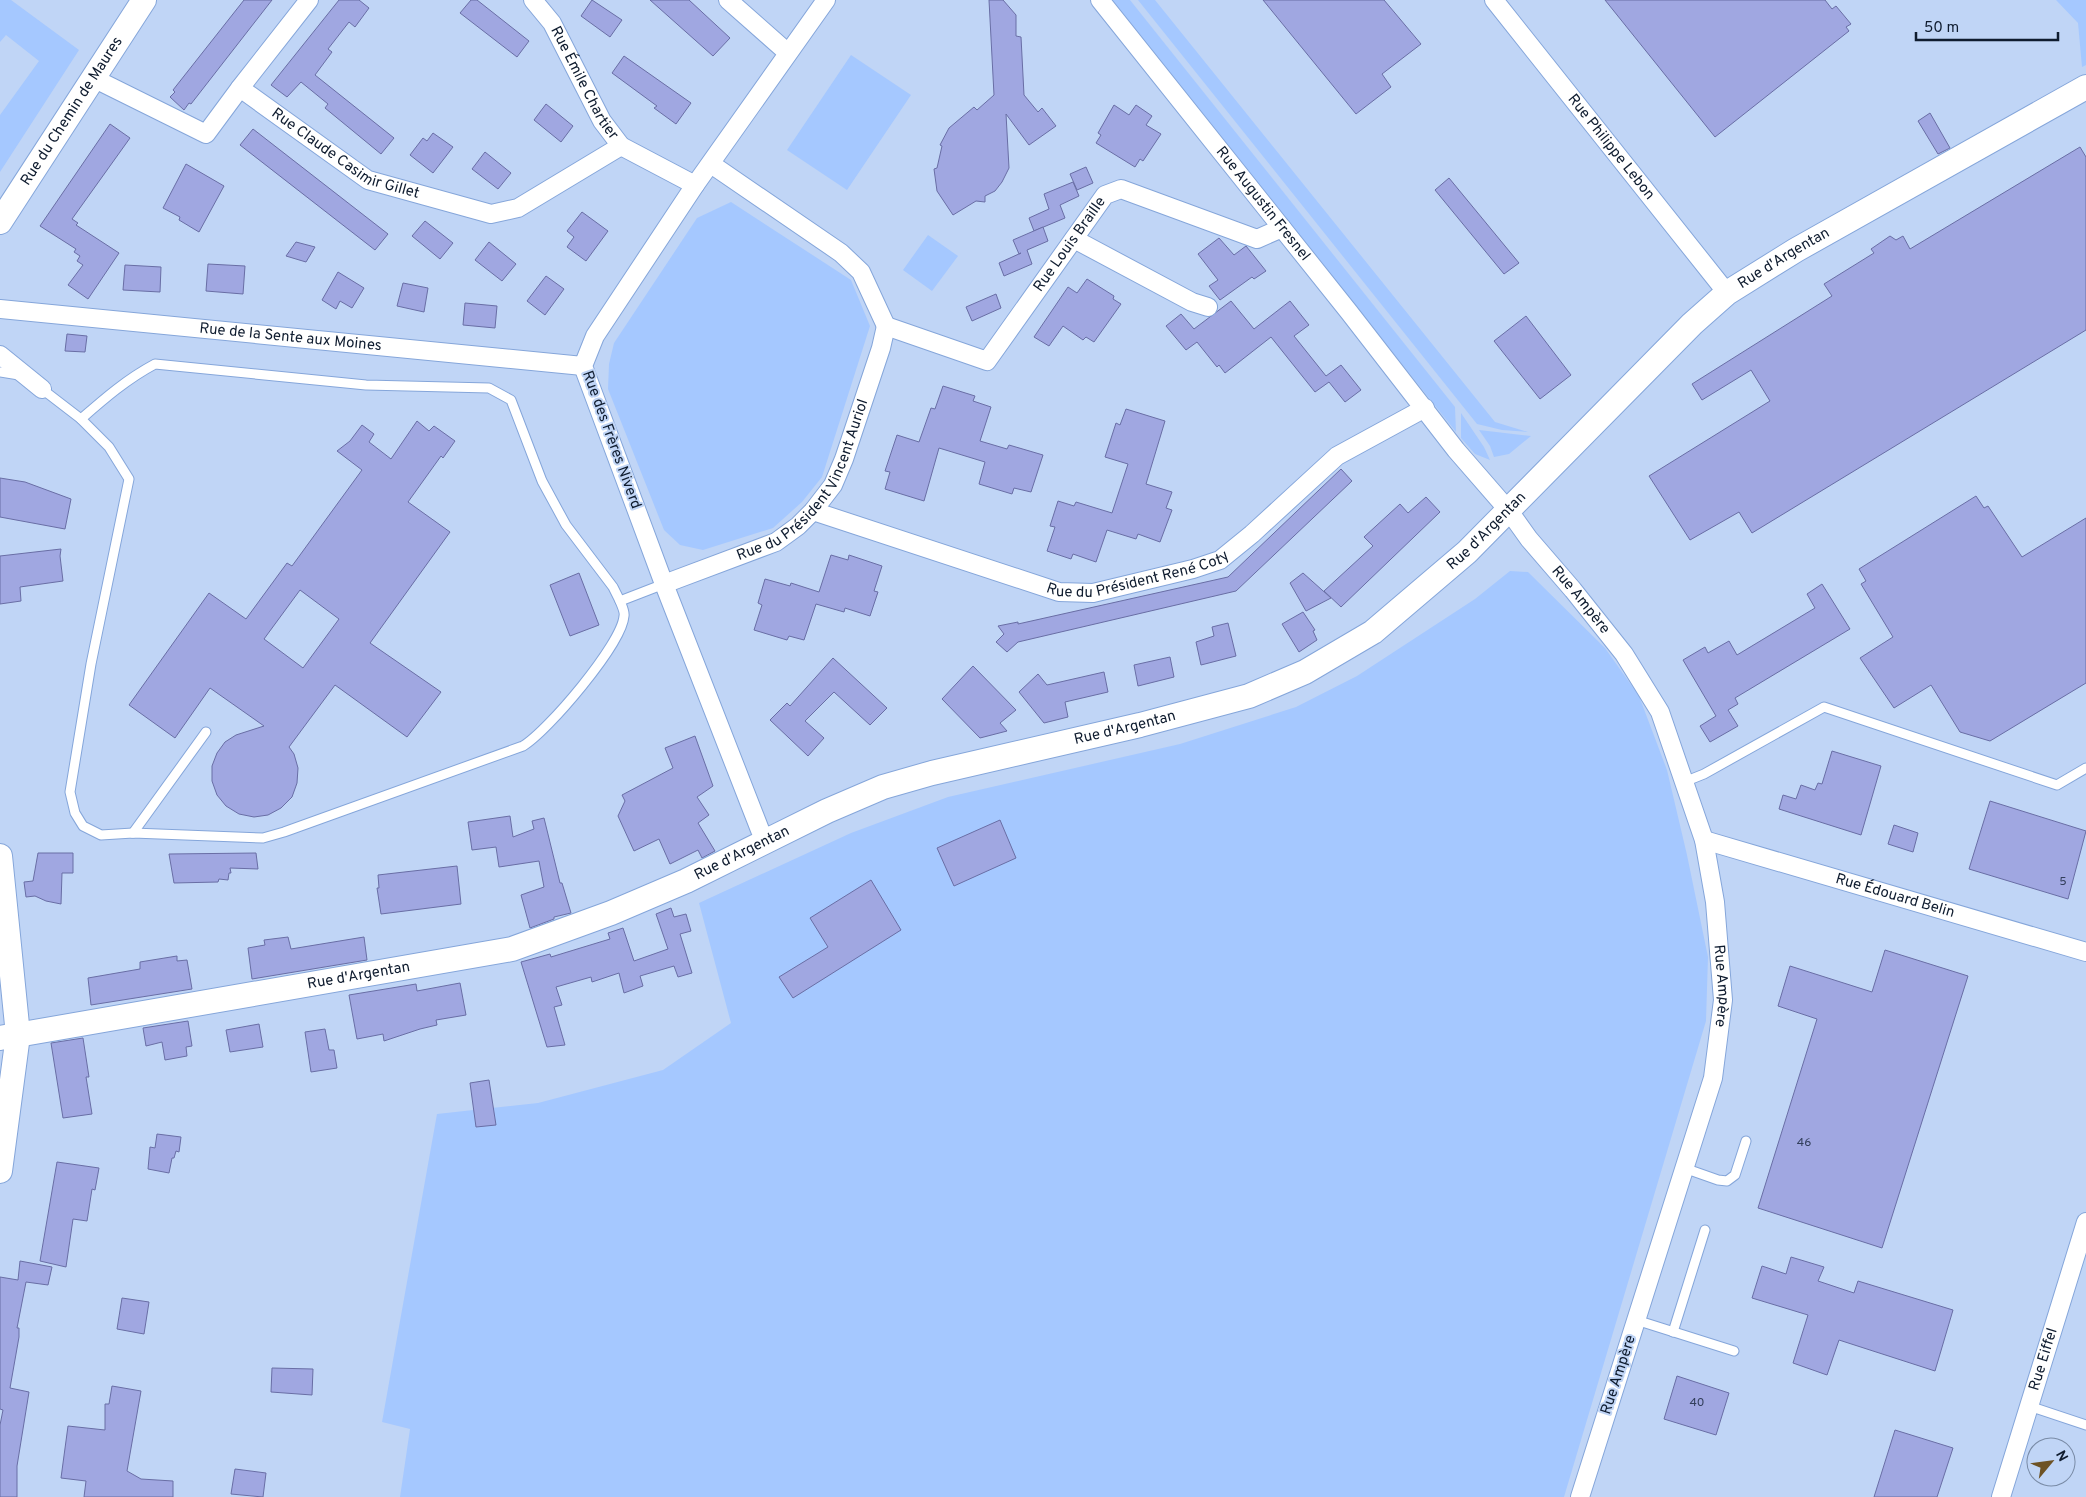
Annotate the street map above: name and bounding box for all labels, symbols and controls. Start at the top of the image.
scale bar [1916,10,2058,42]
text: 50 m [1924,19,1959,38]
street label: Rue Émile Chartier [546,23,623,144]
street label: Rue du Chemin de Maures [17,33,127,189]
street label: Rue Philippe Lebon [1563,90,1659,204]
street label: Rue Claude Casimir Gillet [268,104,422,203]
street label: Rue Augustin Fresnel [1211,143,1314,265]
street label: Rue Louis Braille [1030,193,1110,296]
street label: Rue d'Argentan [1734,223,1833,293]
street label: Rue de la Sente aux Moines [199,319,383,356]
street label: Rue des Frères Niverd [577,368,645,512]
street label: Rue du Président Vincent Auriol [734,397,873,565]
street label: Rue d'Argentan [1443,488,1530,574]
street label: Rue du Président René Coty [1044,547,1233,602]
street label: Rue Ampère [1547,562,1614,638]
street label: Rue d'Argentan [1072,706,1178,749]
street label: Rue d'Argentan [691,822,793,885]
street label: Rue Édouard Belin [1833,870,1957,922]
house number: 5 [2059,874,2067,890]
street label: Rue Ampère [1709,944,1733,1028]
street label: Rue d'Argentan [306,957,411,994]
house number: 46 [1797,1135,1811,1151]
street label: Rue Eiffel [2025,1326,2062,1393]
street label: Rue Ampère [1597,1333,1641,1417]
house number: 40 [1689,1395,1705,1411]
north arrow [2026,1437,2076,1487]
text: N [2051,1448,2071,1465]

